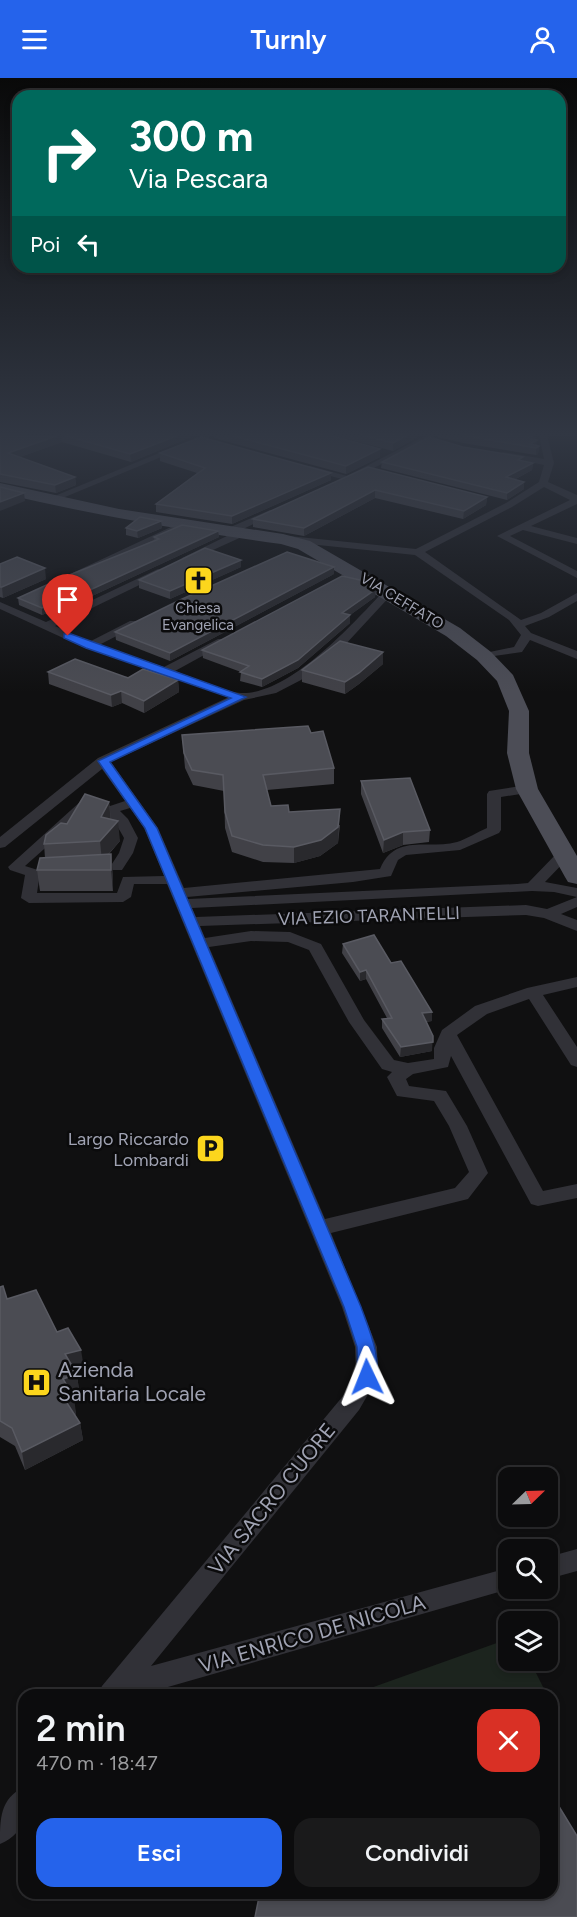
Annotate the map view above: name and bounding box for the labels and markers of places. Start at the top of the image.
church icon: Chiesa Evangelica [182,565,214,597]
pin [42,574,93,636]
place label: Chiesa Evangelica [162,599,234,634]
place label: Largo Riccardo Lombardi [68,1128,189,1171]
parking icon: Largo Riccardo Lombardi [194,1133,226,1165]
place label: Azienda Sanitaria Locale [58,1357,206,1406]
hospital icon: Azienda Sanitaria Locale [21,1366,53,1398]

